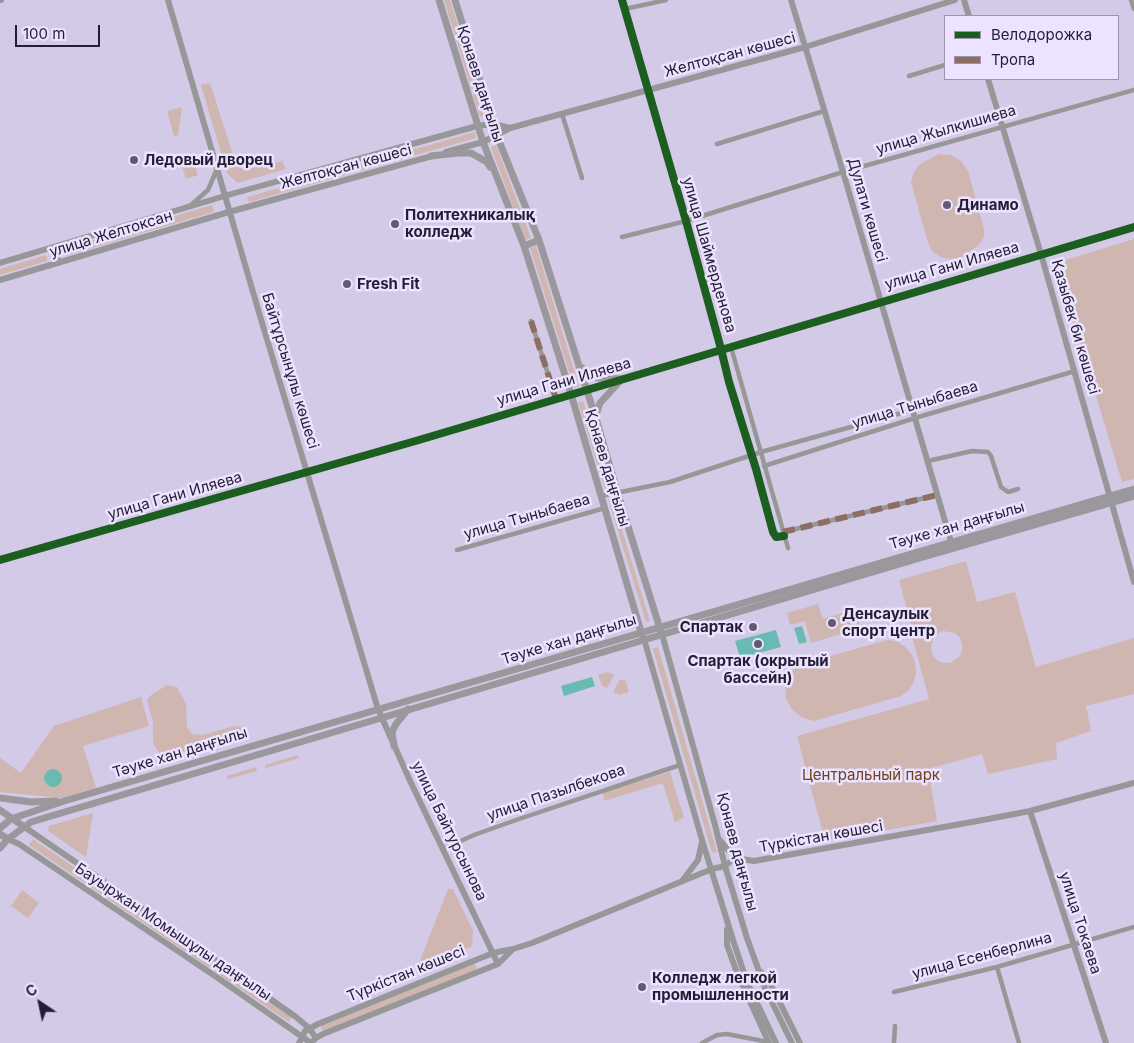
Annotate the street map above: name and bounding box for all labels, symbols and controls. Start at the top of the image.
scale bar [18,15,102,47]
legend [944,15,1119,80]
street label: Қонаев даңғылы [453,23,507,145]
text: 100 m [23,24,65,43]
text: Велодорожка [991,25,1092,44]
street label: Желтоқсан көшесі [662,29,798,81]
text: Тропа [991,50,1035,69]
street label: улица Жылкишиева [874,101,1018,159]
street label: Желтоқсан көшесі [278,141,414,193]
place label: Ледовый дворец [144,151,273,169]
marker: Ледовый дворец [128,154,140,166]
street label: Дулати көшесі [844,156,890,264]
street label: улица Шаймерденова [678,175,740,335]
place label: Динамо [957,196,1019,214]
marker: Динамо [941,199,953,211]
place label: Политехникалық колледж [405,206,535,241]
street label: улица Желтоксан [47,207,175,261]
marker: Политехникалық колледж [389,218,401,230]
street label: улица Гани Иляева [883,238,1021,294]
street label: Қазыбек би көшесі [1047,257,1103,397]
place label: Fresh Fit [357,275,420,293]
marker: Fresh Fit [341,278,353,290]
street label: Байтұрсынұлы көшесі [258,291,322,451]
street label: улица Гани Иляева [495,354,633,410]
street label: улица Тыныбаева [850,377,980,433]
street label: Қонаев даңғылы [581,407,633,529]
street label: улица Гани Иляева [106,468,244,524]
street label: улица Тыныбаева [462,490,592,544]
street label: Тәуке хан даңғылы [887,498,1027,554]
place label: Денсаулык спорт центр [842,605,935,640]
street label: Тәуке хан даңғылы [499,611,639,669]
marker: Денсаулык спорт центр [826,617,838,629]
place label: Спартак [680,618,743,636]
marker: Спартак [747,621,759,633]
marker: Спартак (окрытый бассейн) [752,638,764,650]
place label: Спартак (окрытый бассейн) [687,652,829,687]
street label: Тәуке хан даңғылы [110,724,250,782]
street label: улица Байтурсынова [407,758,491,904]
street label: улица Пазылбекова [485,761,627,825]
park label: Центральный парк [802,766,940,784]
street label: Қонаев даңғылы [713,791,761,913]
street label: Түркістан көшесі [758,817,884,857]
street label: Бауыржан Момышұлы даңғылы [71,859,275,1005]
street label: улица Токаева [1055,870,1105,976]
street label: улица Есенберлина [910,929,1054,983]
street label: Түркістан көшесі [345,942,467,1006]
place label: Колледж легкой промышленности [652,969,789,1004]
north arrow [15,978,65,1028]
text: С [22,980,40,1000]
marker: Колледж легкой промышленности [636,981,648,993]

